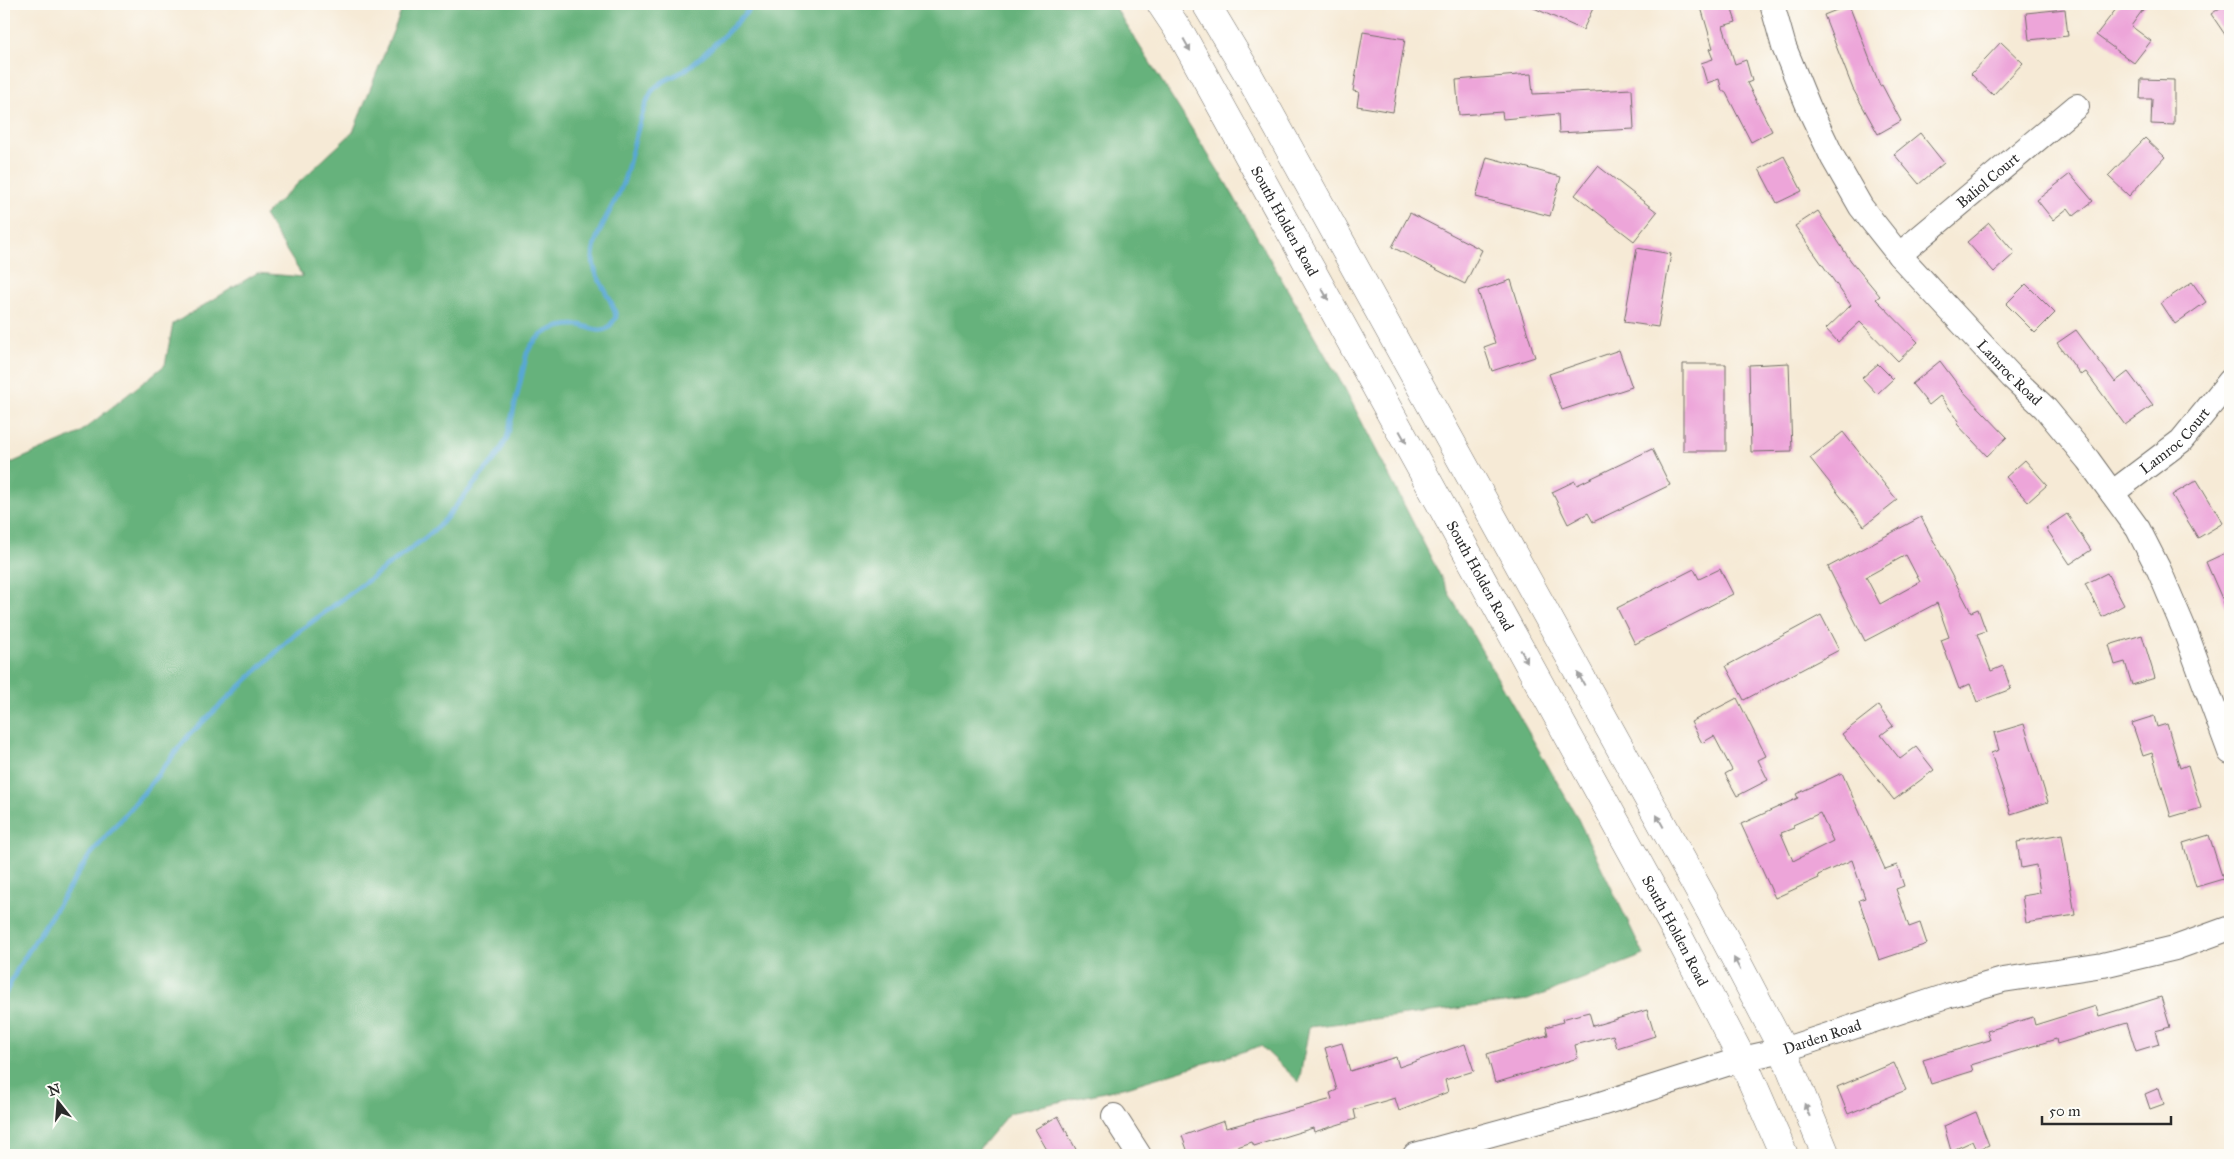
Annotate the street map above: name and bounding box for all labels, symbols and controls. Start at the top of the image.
one-way arrow [1183,37,1191,52]
street label: Baliol Court [1953,149,2023,212]
street label: South Holden Road [1247,163,1322,280]
one-way arrow [1321,287,1329,302]
street label: Lamroc Road [1973,336,2046,410]
street label: Lamroc Court [2136,403,2214,478]
one-way arrow [1399,429,1407,444]
street label: South Holden Road [1443,518,1518,634]
one-way arrow [1520,648,1528,663]
one-way arrow [1577,672,1586,685]
one-way arrow [1656,813,1664,828]
street label: South Holden Road [1638,872,1712,990]
one-way arrow [1733,957,1742,970]
street label: Darden Road [1781,1016,1864,1058]
north arrow [32,1076,82,1126]
text: N [46,1080,63,1100]
scale bar [2042,1094,2170,1126]
text: 50 m [2049,1102,2081,1120]
one-way arrow [1803,1103,1811,1117]

